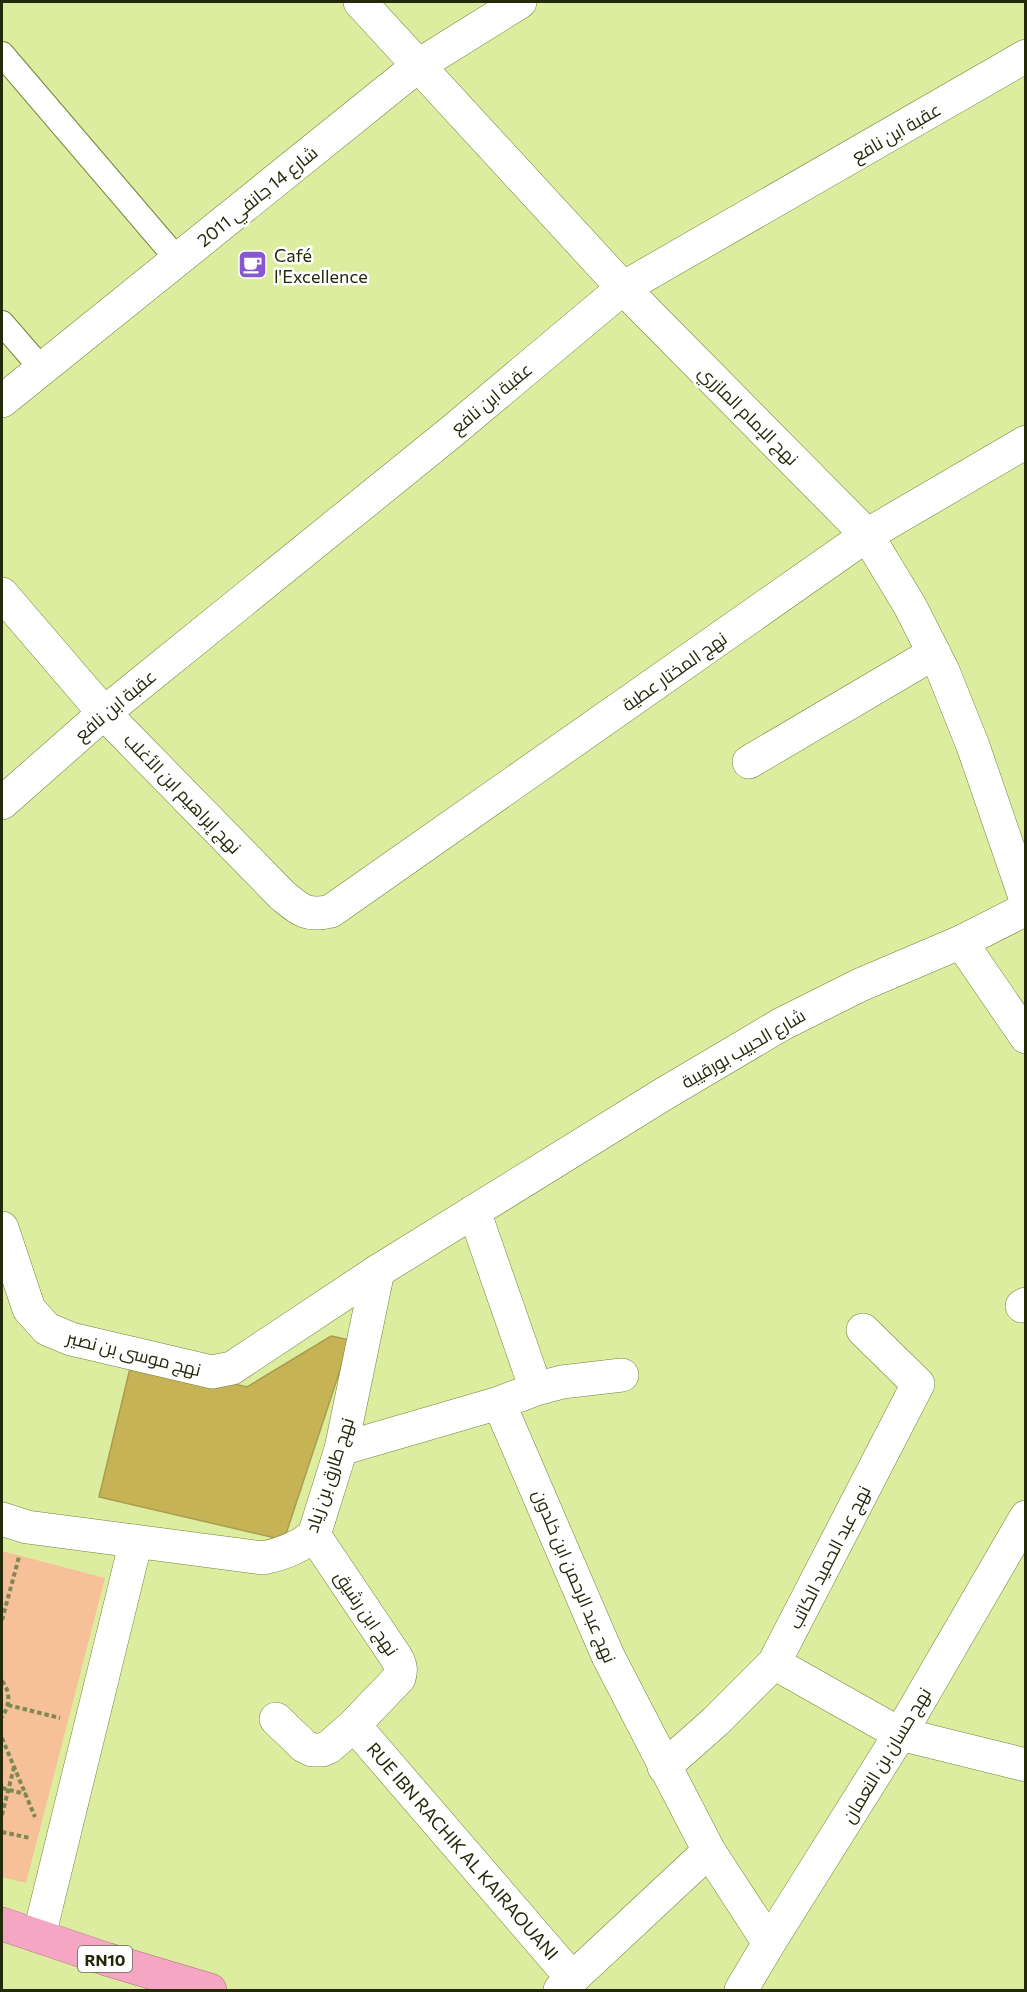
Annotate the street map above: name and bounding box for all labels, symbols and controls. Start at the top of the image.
street label: عقبة ابن نافع [847,98,946,168]
street label: شارع 14 جانفي 2011 [192,141,324,254]
place label: Café l'Excellence [274,244,368,287]
cafe icon: Café l'Excellence [237,249,269,281]
street label: عقبة ابن نافع [446,358,537,440]
street label: نهج الإمام المازري [692,360,804,472]
street label: نهج المختار عطية [617,627,732,717]
street label: عقبة ابن نافع [70,665,161,747]
street label: نهج إبراهيم ابن الأغلب [118,728,246,859]
street label: شارع الحبيب بورقيبة [677,1004,810,1094]
street label: نهج موسى بن نصير [63,1325,203,1382]
street label: نهج طارق بن زياد [300,1415,360,1536]
street label: نهج عبد الحميد الكاتب [783,1482,876,1633]
street label: نهج عبد الرحمن ابن خلدون [527,1486,622,1667]
street label: نهج ابن رشيق [329,1566,404,1661]
street label: نهج حسان بن النعمان [837,1683,937,1828]
street label: RUE IBN RACHIK AL KAIRAOUANI [363,1738,563,1964]
road number: RN10 [78,1946,132,1972]

